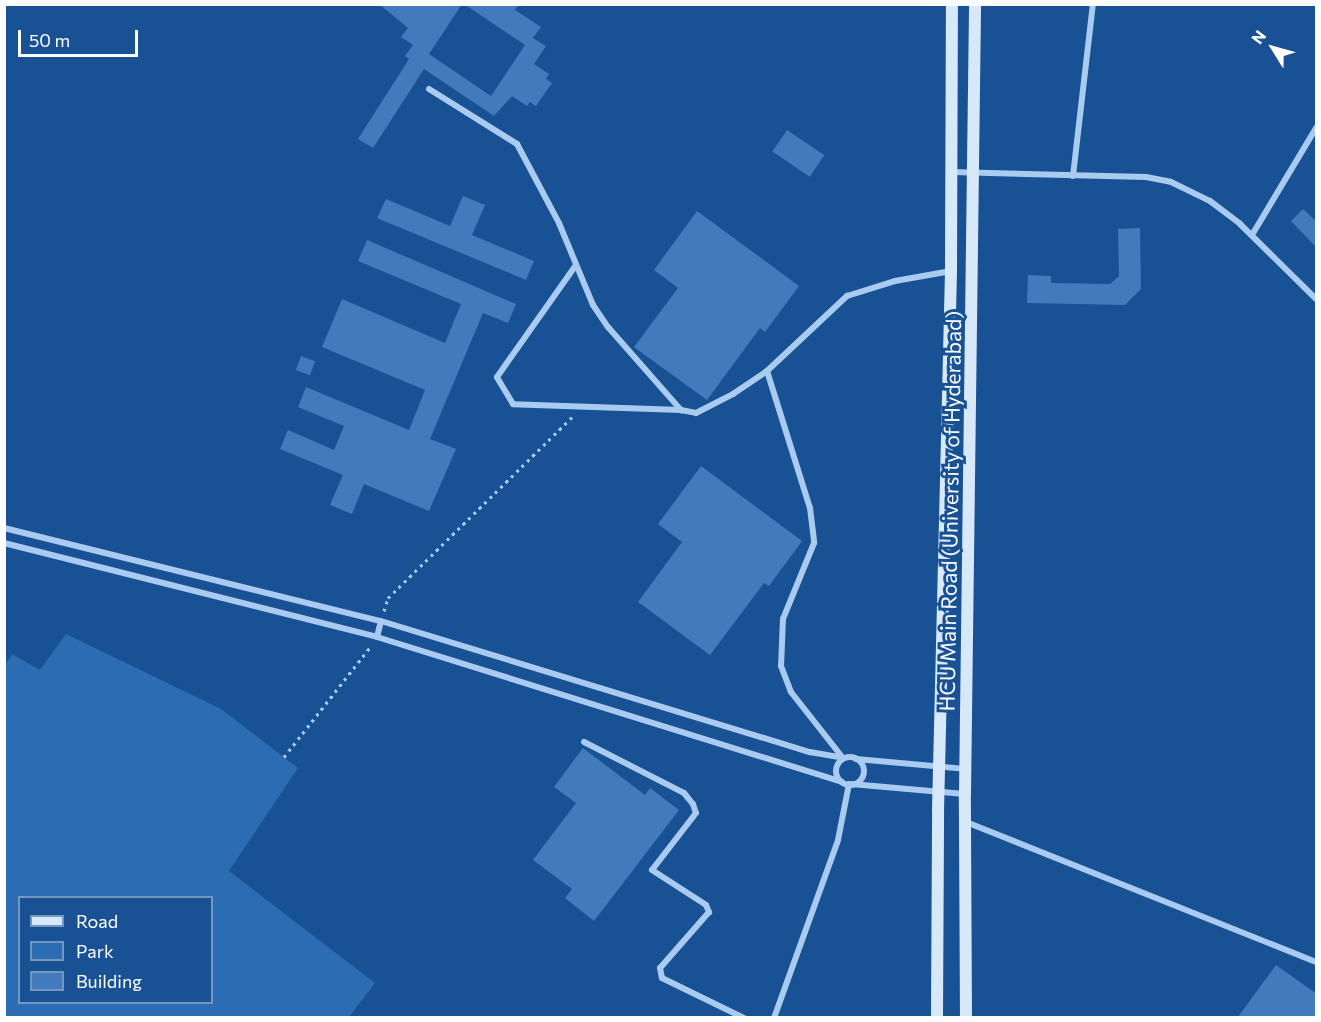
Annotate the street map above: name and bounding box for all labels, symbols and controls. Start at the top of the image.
scale bar [21,18,141,56]
north arrow [1243,18,1303,78]
text: N [1247,26,1269,47]
text: 50 m [29,29,70,51]
street label: HCU Main Road (University of Hyderabad) [934,310,966,712]
legend [18,896,213,1004]
text: Road [76,910,118,932]
text: Park [76,940,114,962]
text: Building [76,970,142,992]

